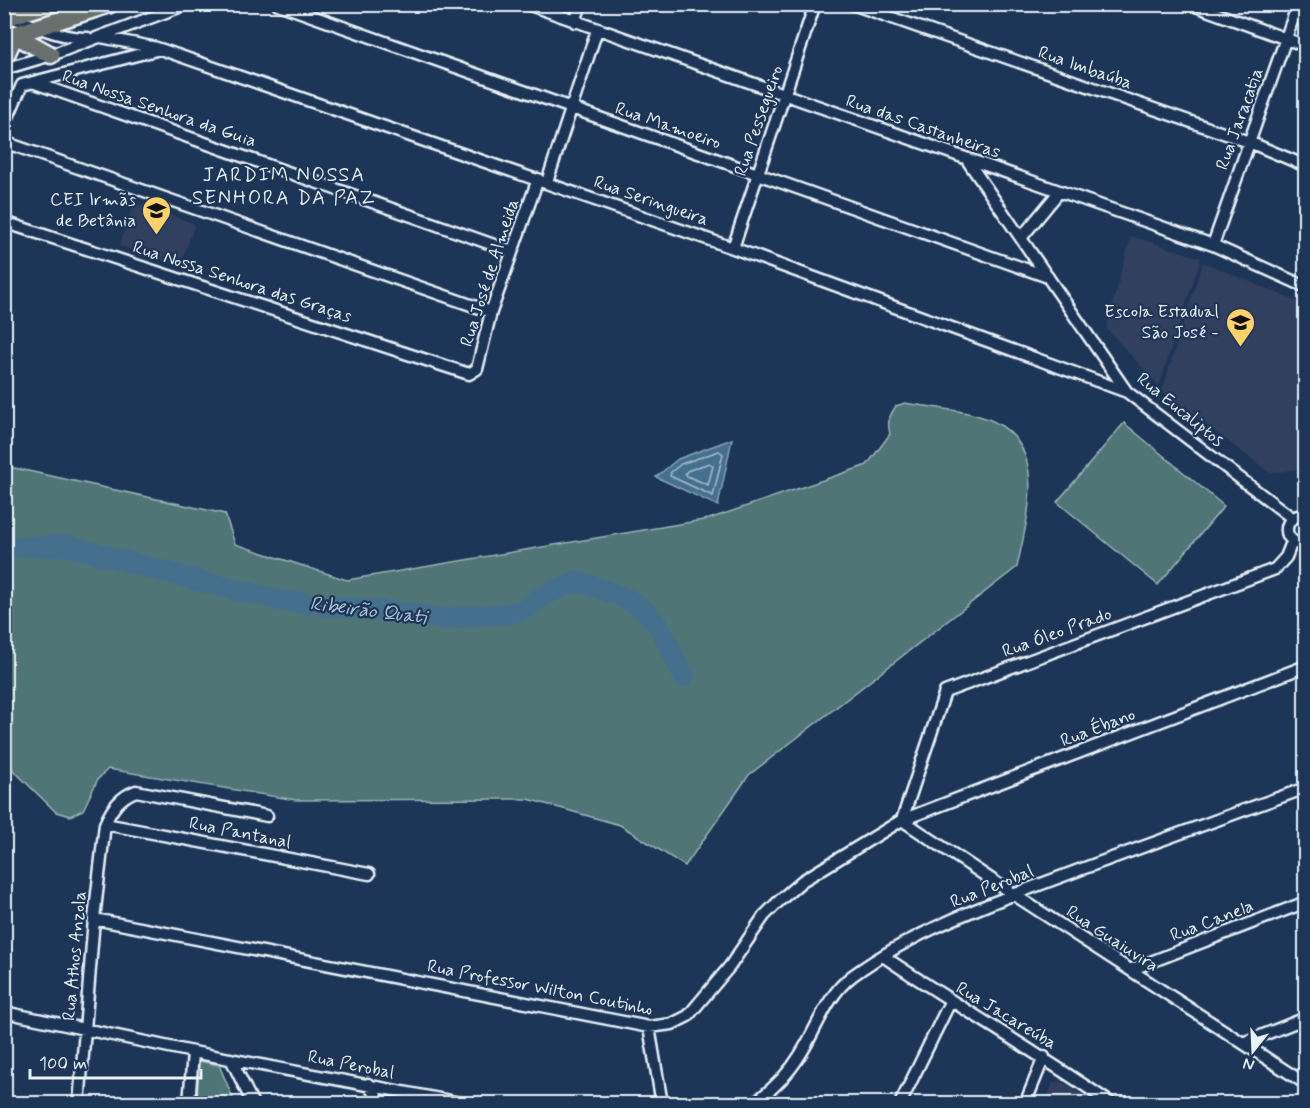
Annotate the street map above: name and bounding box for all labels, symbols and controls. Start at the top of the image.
street label: Rua Imbaúba [1035,41,1135,95]
street label: Rua Pessegueiro [729,62,789,180]
street label: Rua Nossa Senhora da Guia [59,64,259,154]
street label: Rua Jaracatia [1210,65,1270,173]
street label: Rua das Castanheiras [842,89,1004,165]
street label: Rua Mamoeiro [612,97,724,155]
district label: JARDIM NOSSA SENHORA DA PAZ [192,162,376,212]
street label: Rua Seringueira [590,170,712,232]
place label: CEI Irmãs de Betânia [50,188,136,233]
school or university icon: CEI Irmãs de Betânia [141,194,173,236]
street label: Rua José de Almeida [455,196,525,350]
street label: Rua Nossa Senhora das Graças [130,235,355,329]
place label: Escola Estadual São José - [1104,300,1219,345]
school or university icon: Escola Estadual São José - [1224,306,1256,348]
street label: Rua Eucaliptos [1131,367,1229,453]
water label: Ribeirão Quati [308,590,431,632]
street label: Rua Óleo Prado [999,602,1115,664]
street label: Rua Ébano [1057,703,1139,753]
street label: Rua Pantanal [187,811,293,855]
street label: Rua Perobal [947,859,1037,915]
street label: Rua Athos Anzola [57,890,93,1022]
street label: Rua Canela [1167,894,1257,948]
street label: Rua Guaiuvira [1061,900,1163,978]
street label: Rua Professor Wilton Coutinho [425,954,655,1022]
street label: Rua Jacareúba [951,976,1061,1056]
north arrow [1223,1021,1283,1081]
scale bar [30,1042,201,1080]
street label: Rua Perobal [306,1045,396,1085]
text: 100 m [39,1052,87,1076]
text: N [1241,1052,1257,1075]

